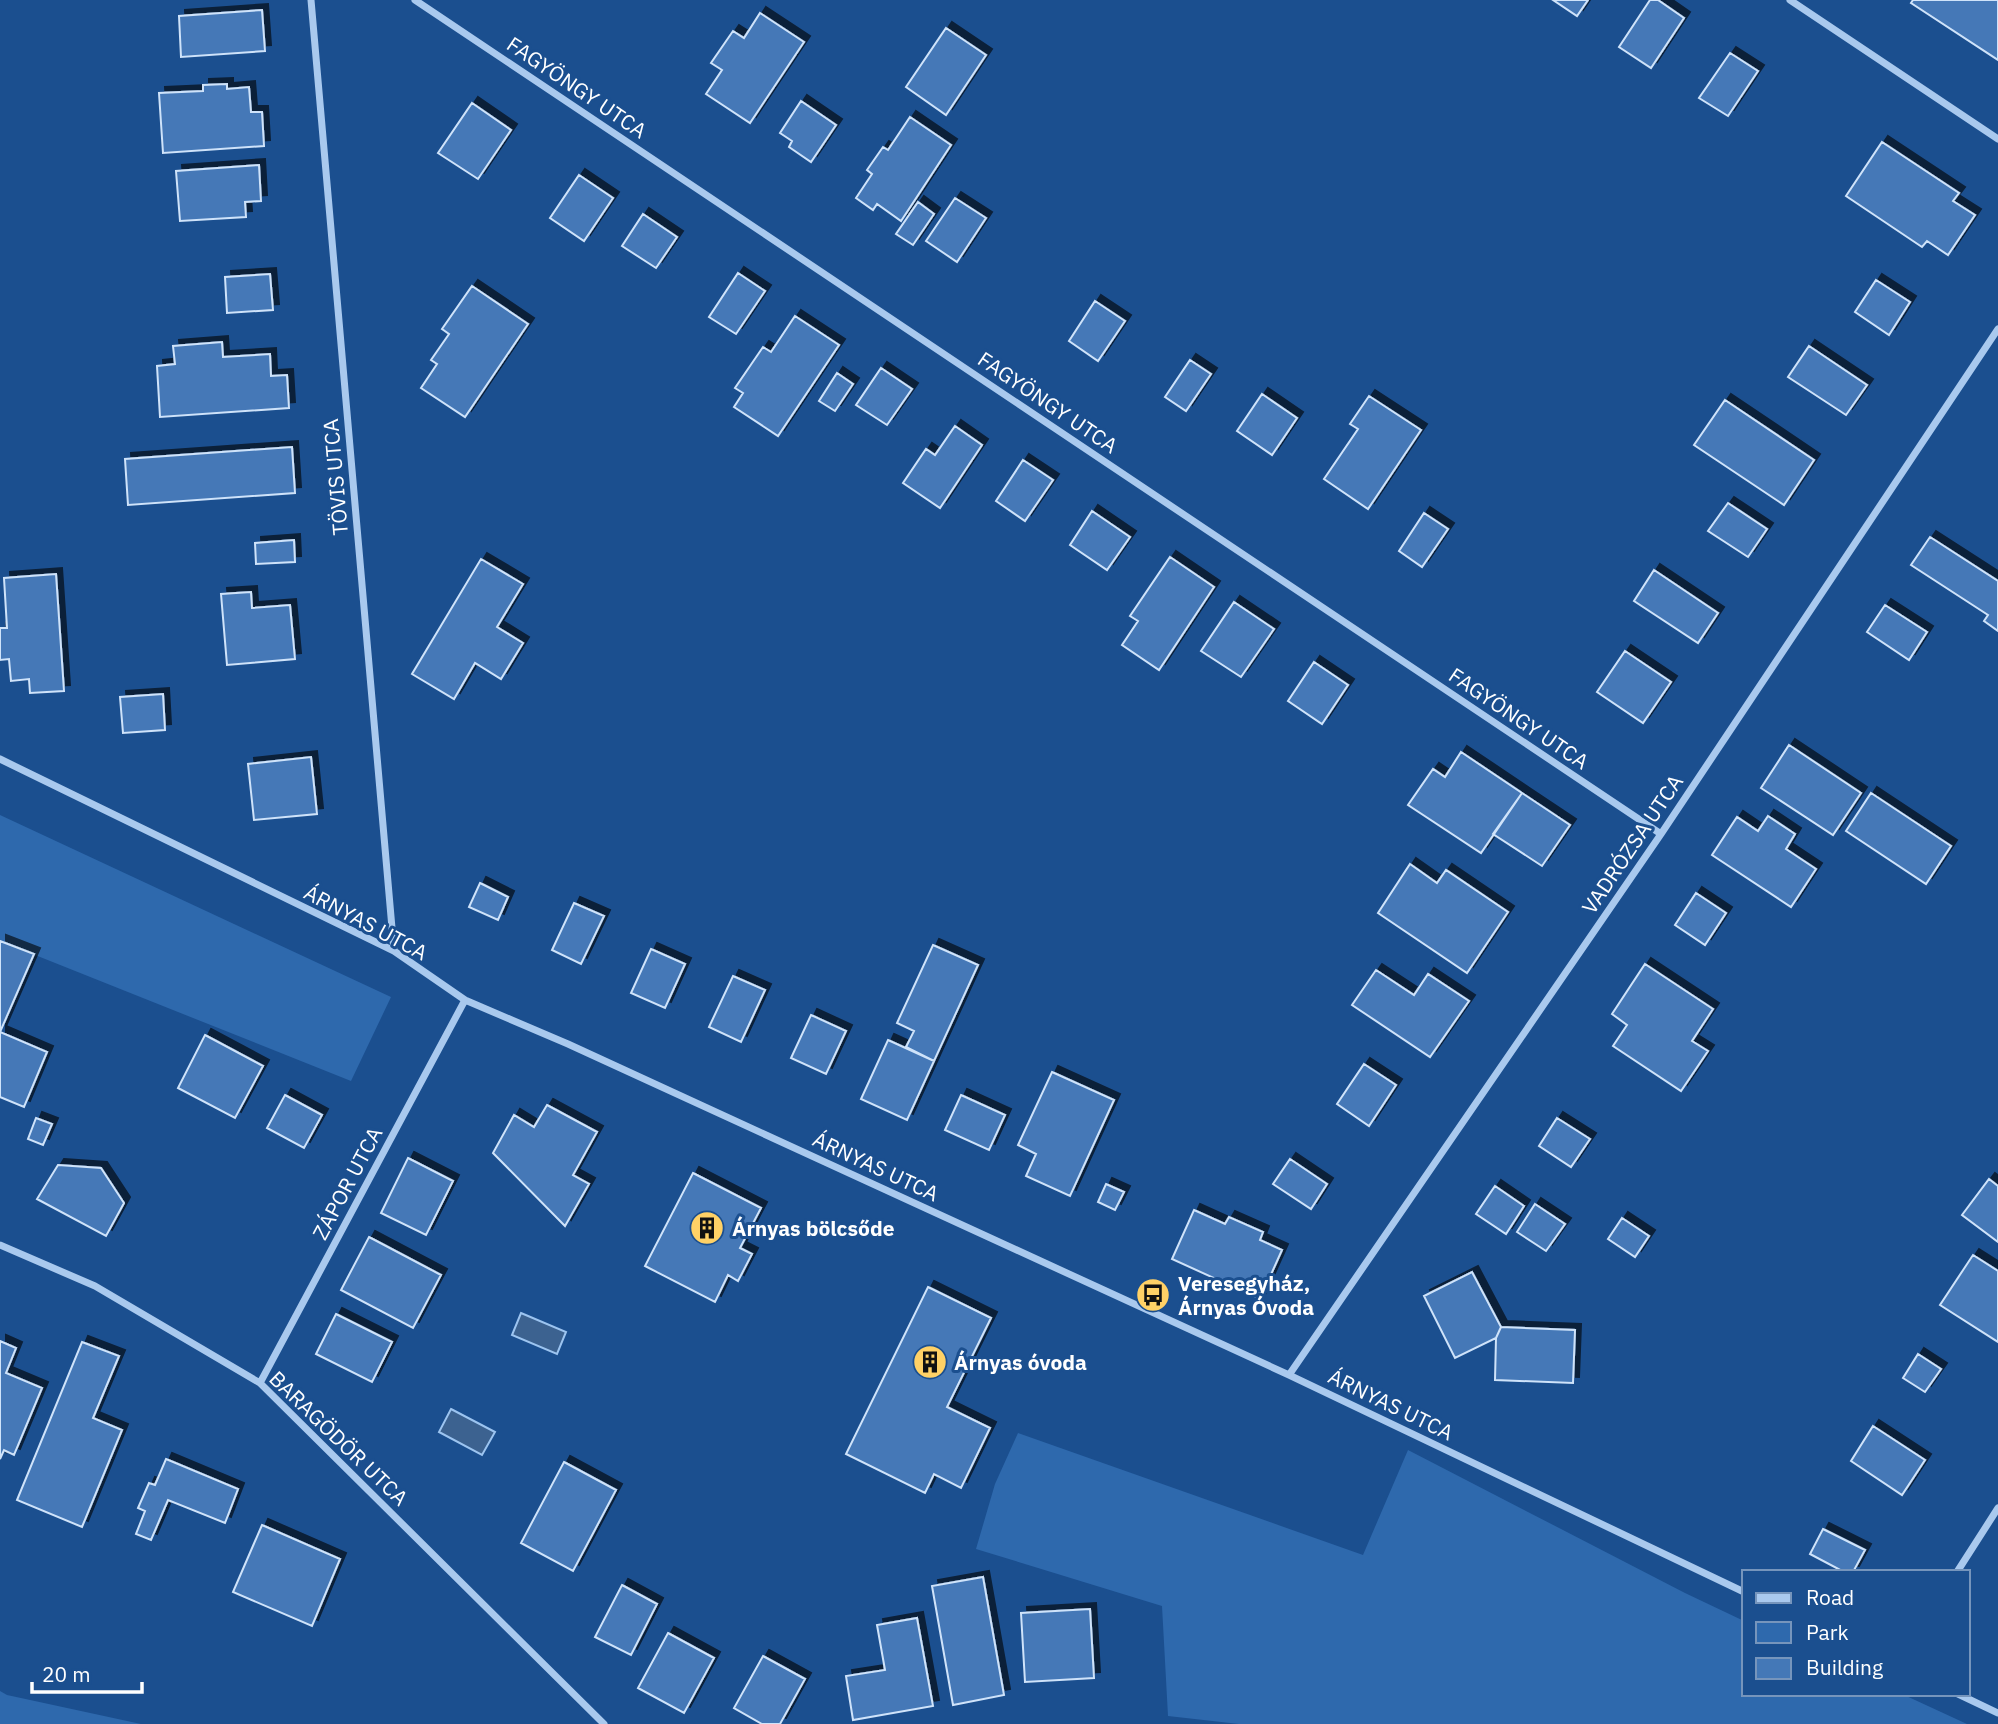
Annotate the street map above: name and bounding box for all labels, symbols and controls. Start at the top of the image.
street label: FAGYÖNGY UTCA [502,30,652,144]
street label: FAGYÖNGY UTCA [973,345,1123,459]
street label: TÖVIS UTCA [316,418,354,536]
street label: FAGYÖNGY UTCA [1444,661,1594,775]
street label: VADRÓZSA UTCA [1575,769,1689,919]
street label: ÁRNYAS UTCA [299,878,433,966]
street label: ZÁPOR UTCA [306,1122,388,1244]
street label: ÁRNYAS UTCA [808,1125,944,1207]
building icon: Árnyas bölcsőde [688,1209,726,1247]
place label: Árnyas bölcsőde [732,1214,895,1242]
place label: Veresegyház, Árnyas Óvoda [1178,1269,1314,1321]
bus stop icon: Veresegyház, Árnyas Óvoda [1134,1276,1172,1314]
building icon: Árnyas óvoda [911,1343,949,1381]
place label: Árnyas óvoda [954,1348,1087,1376]
street label: ÁRNYAS UTCA [1324,1362,1458,1446]
street label: BARAGÖDÖR UTCA [264,1364,414,1512]
legend [1742,1570,1970,1696]
text: Road [1806,1583,1854,1611]
text: Park [1806,1618,1849,1646]
scale bar [32,1650,142,1694]
text: Building [1806,1653,1883,1681]
text: 20 m [42,1660,91,1688]

